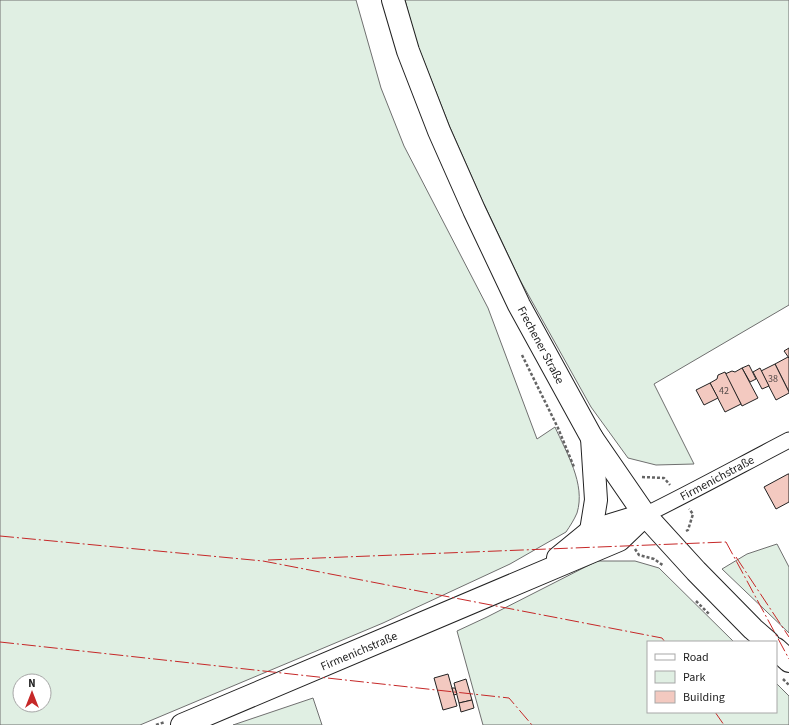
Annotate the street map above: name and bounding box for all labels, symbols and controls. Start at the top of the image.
street label: Frechener Straße [513,303,568,387]
house number: 38 [768,372,778,386]
house number: 42 [719,384,729,398]
street label: Firmenichstraße [677,452,758,505]
street label: Firmenichstraße [318,628,400,675]
legend [647,641,777,713]
text: Road [683,649,709,666]
text: Park [683,669,705,686]
north arrow [12,673,52,713]
text: N [28,676,36,691]
text: Building [683,689,725,706]

